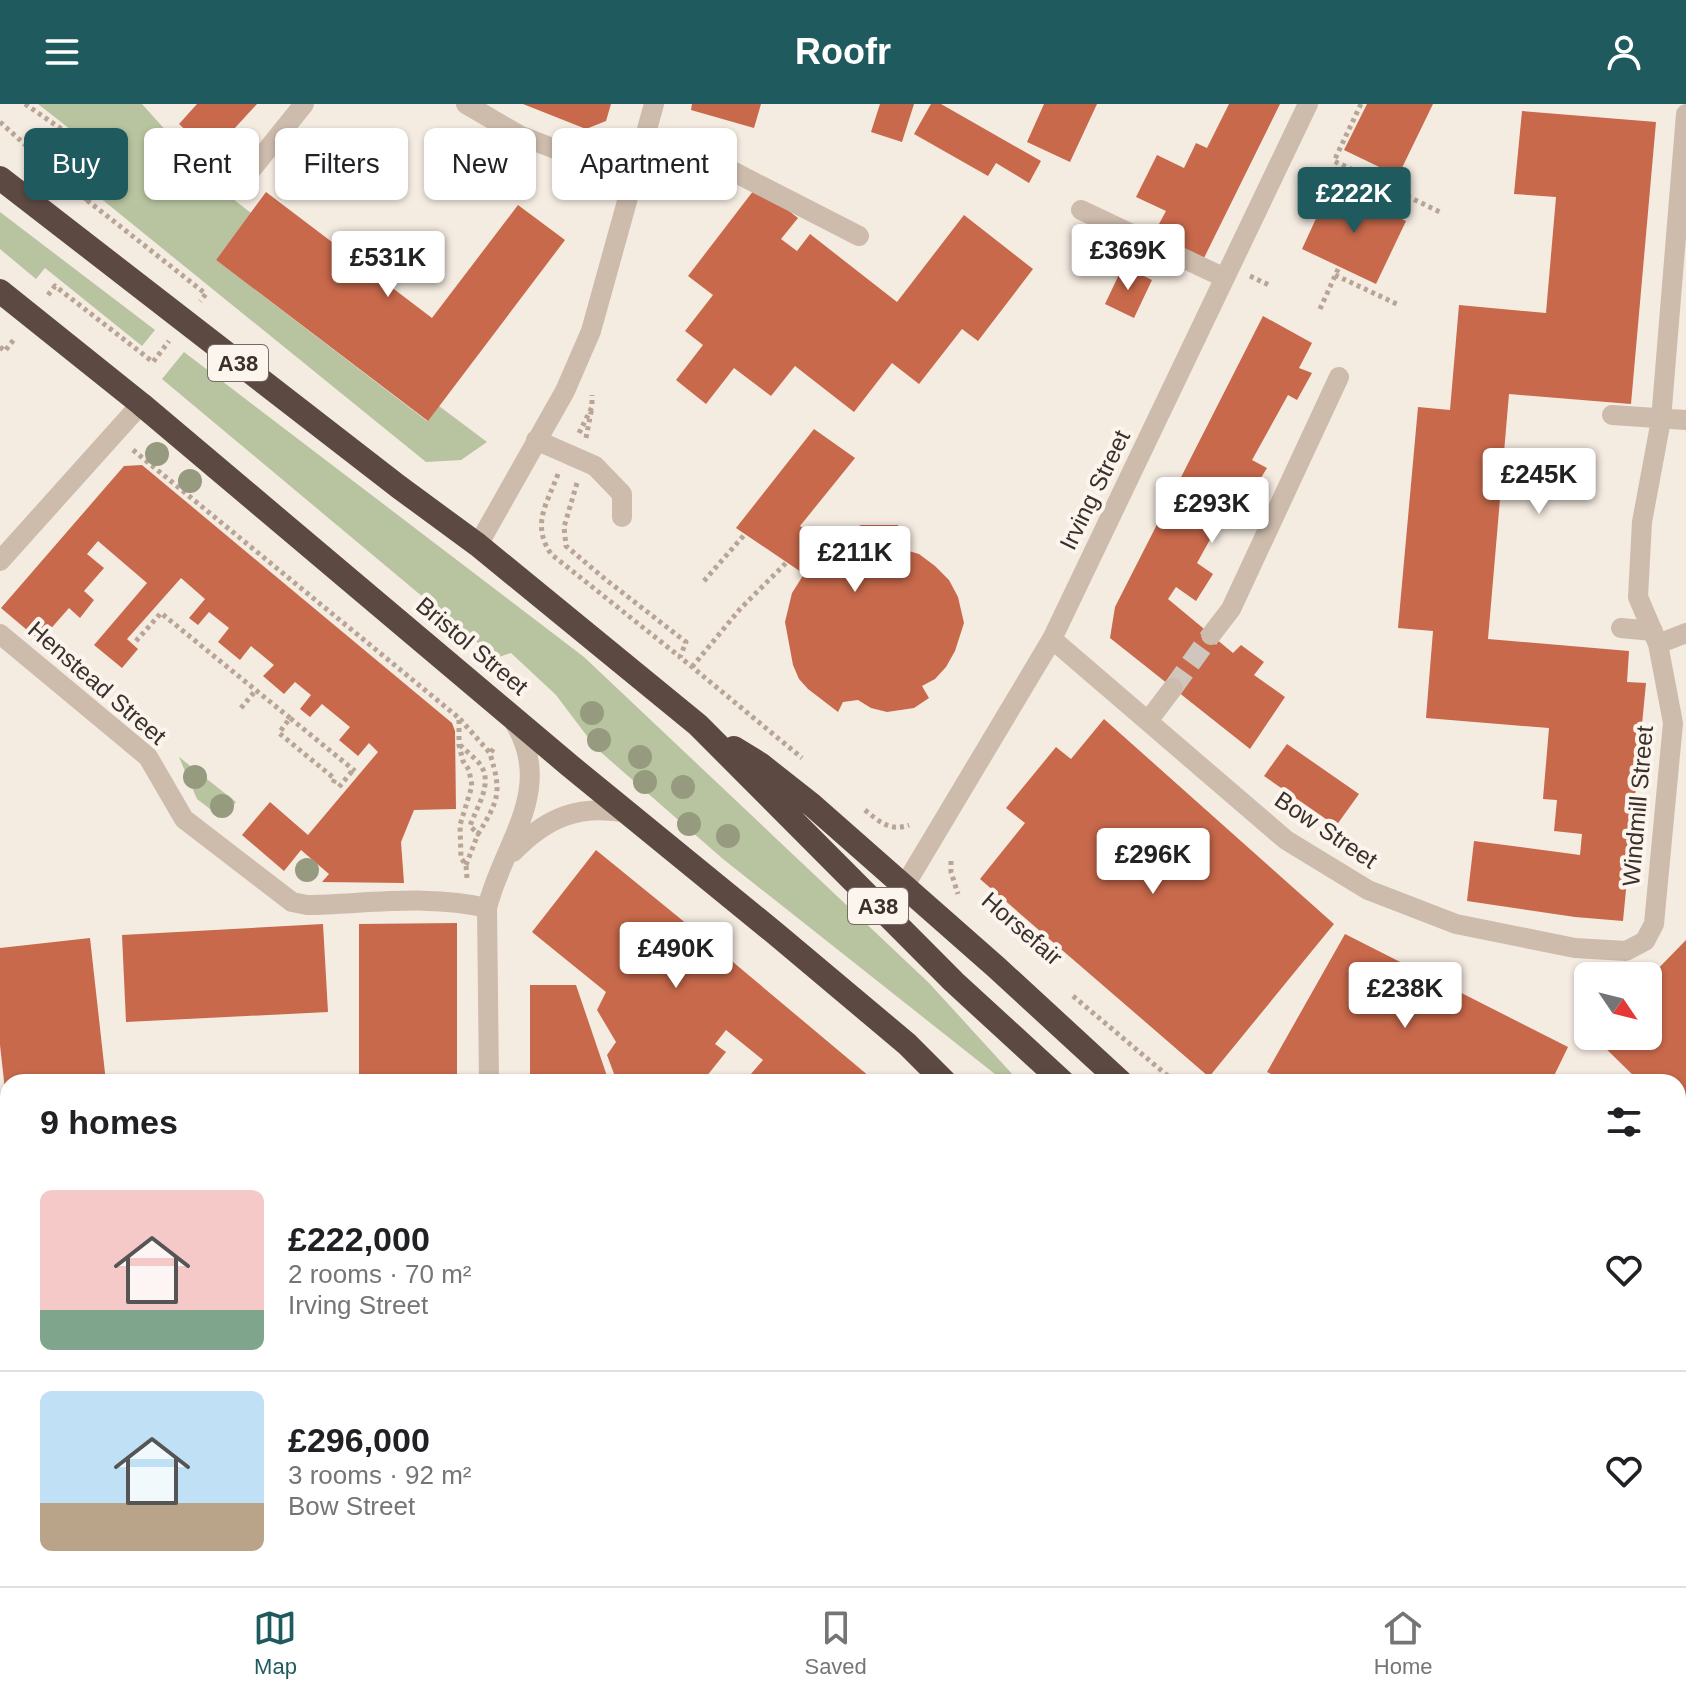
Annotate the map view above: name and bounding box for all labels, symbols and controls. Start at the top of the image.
icon: menu [40,30,84,74]
icon: person [1602,30,1646,74]
text: Roofr [795,31,891,72]
chip: Buy [24,128,128,200]
chip: Rent [144,128,259,200]
chip: Filters [275,128,408,200]
chip: New [424,128,536,200]
chip: Apartment [552,128,737,200]
pin: £222K [1298,167,1410,235]
text: £222K [1316,178,1392,208]
pin: £369K [1072,224,1184,292]
pin: £531K [332,231,444,299]
text: £369K [1090,235,1166,265]
text: £531K [350,242,426,272]
road number: A38 [208,345,268,381]
street label: Irving Street [1054,425,1135,554]
pin: £245K [1483,448,1595,516]
text: £245K [1501,459,1577,489]
pin: £293K [1156,477,1268,545]
text: £293K [1174,488,1250,518]
pin: £211K [799,526,911,594]
text: £211K [817,537,893,567]
street label: Bristol Street [411,591,534,700]
street label: Henstead Street [23,616,172,750]
street label: Windmill Street [1617,724,1658,888]
street label: Bow Street [1270,786,1383,874]
pin: £296K [1097,828,1209,896]
text: £296K [1115,839,1191,869]
street label: Horsefair [977,886,1068,971]
road number: A38 [848,888,908,924]
pin: £490K [620,922,732,990]
text: £490K [638,933,714,963]
pin: £238K [1349,962,1461,1030]
north arrow [1574,962,1662,1050]
map controls [1574,962,1662,1050]
text: £238K [1367,973,1443,1003]
icon: filters [1602,1100,1646,1144]
text: 9 homes [40,1103,178,1141]
text: £222,000 [288,1220,430,1258]
icon: home [104,1222,200,1318]
icon: heart [1602,1248,1646,1292]
text: 2 rooms · 70 m² [288,1259,472,1289]
text: Irving Street [288,1290,428,1320]
text: £296,000 [288,1421,430,1459]
icon: home [104,1423,200,1519]
icon: heart [1602,1449,1646,1493]
text: 3 rooms · 92 m² [288,1460,472,1490]
text: Bow Street [288,1491,415,1521]
tab: Map [253,1606,297,1680]
tab: Saved [804,1606,867,1680]
tab: Home [1374,1606,1433,1680]

